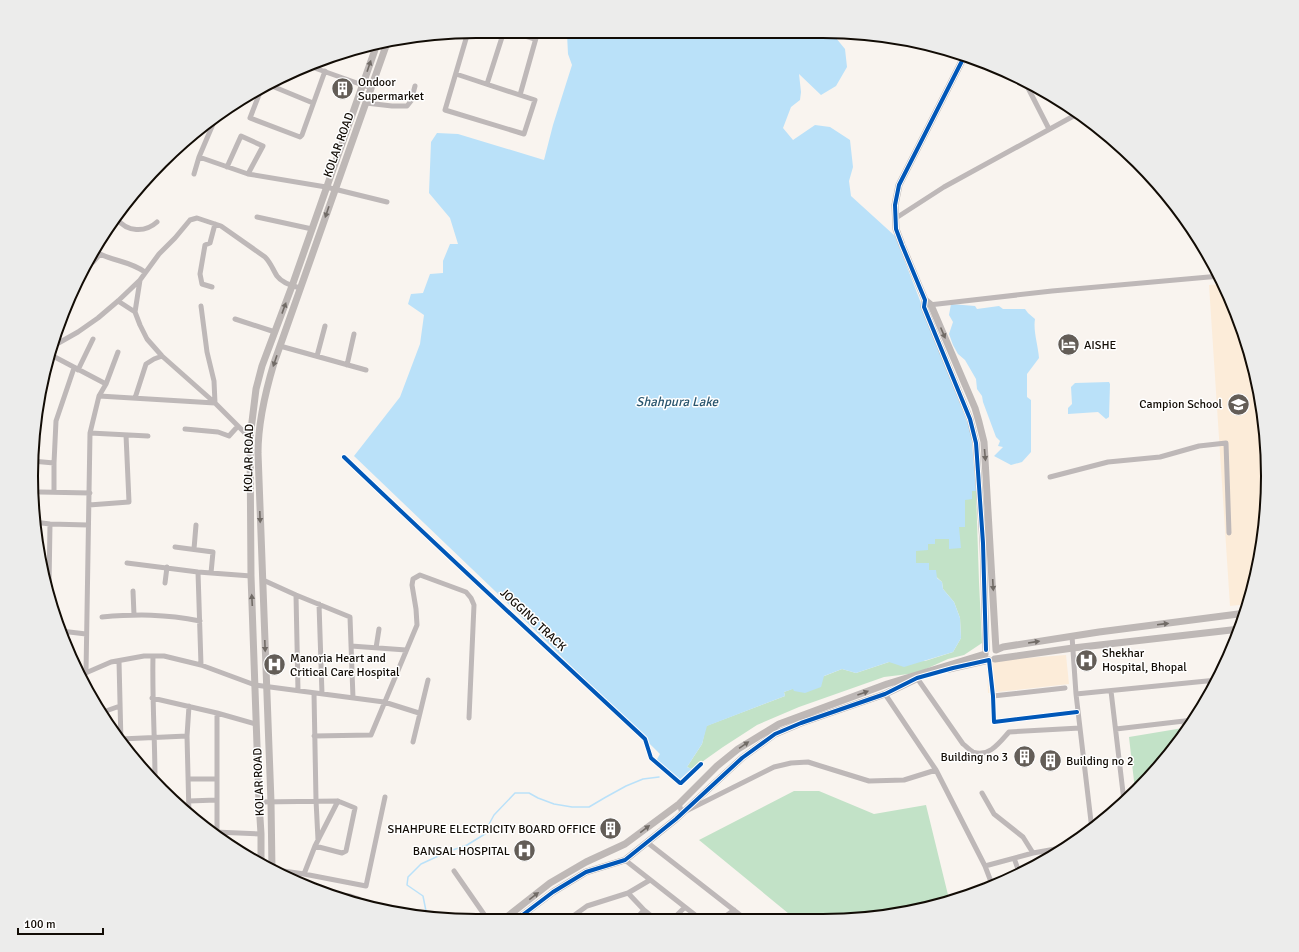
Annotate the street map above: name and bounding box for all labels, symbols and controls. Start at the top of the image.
one-way arrow [367,60,373,72]
place label: Ondoor Supermarket [358,75,424,104]
building icon: Ondoor Supermarket [330,76,356,102]
street label: KOLAR ROAD [320,110,358,180]
one-way arrow [324,206,330,218]
one-way arrow [282,301,288,313]
one-way arrow [940,328,946,339]
hotel icon: AISHE [1056,332,1082,358]
place label: AISHE [1084,338,1117,353]
one-way arrow [271,355,277,367]
school or university icon: Campion School [1225,391,1251,417]
water label: Shahpura Lake [636,394,720,410]
place label: Campion School [1139,397,1222,412]
street label: KOLAR ROAD [241,424,257,492]
one-way arrow [982,449,989,461]
one-way arrow [257,511,264,523]
one-way arrow [990,579,996,592]
street label: JOGGING TRACK [497,585,569,655]
one-way arrow [249,594,256,606]
one-way arrow [1157,621,1169,627]
one-way arrow [1028,639,1040,645]
one-way arrow [262,640,269,652]
place label: Shekhar Hospital, Bhopal [1102,646,1187,675]
hospital icon: Shekhar Hospital, Bhopal [1074,647,1100,673]
place label: Manoria Heart and Critical Care Hospital [290,651,400,680]
hospital icon: Manoria Heart and Critical Care Hospital [261,652,287,678]
one-way arrow [857,689,869,695]
one-way arrow [739,741,749,749]
building icon: Building no 3 [1011,744,1037,770]
street label: KOLAR ROAD [250,747,268,816]
building icon: Building no 2 [1037,748,1063,774]
place label: Building no 3 [941,750,1008,765]
place label: Building no 2 [1066,754,1133,769]
building icon: SHAHPURE ELECTRICITY BOARD OFFICE [598,816,624,842]
place label: SHAHPURE ELECTRICITY BOARD OFFICE [388,822,596,837]
one-way arrow [639,824,650,833]
hospital icon: BANSAL HOSPITAL [512,838,538,864]
place label: BANSAL HOSPITAL [413,844,510,859]
one-way arrow [529,892,540,900]
scale bar [18,910,103,936]
text: 100 m [24,917,56,932]

